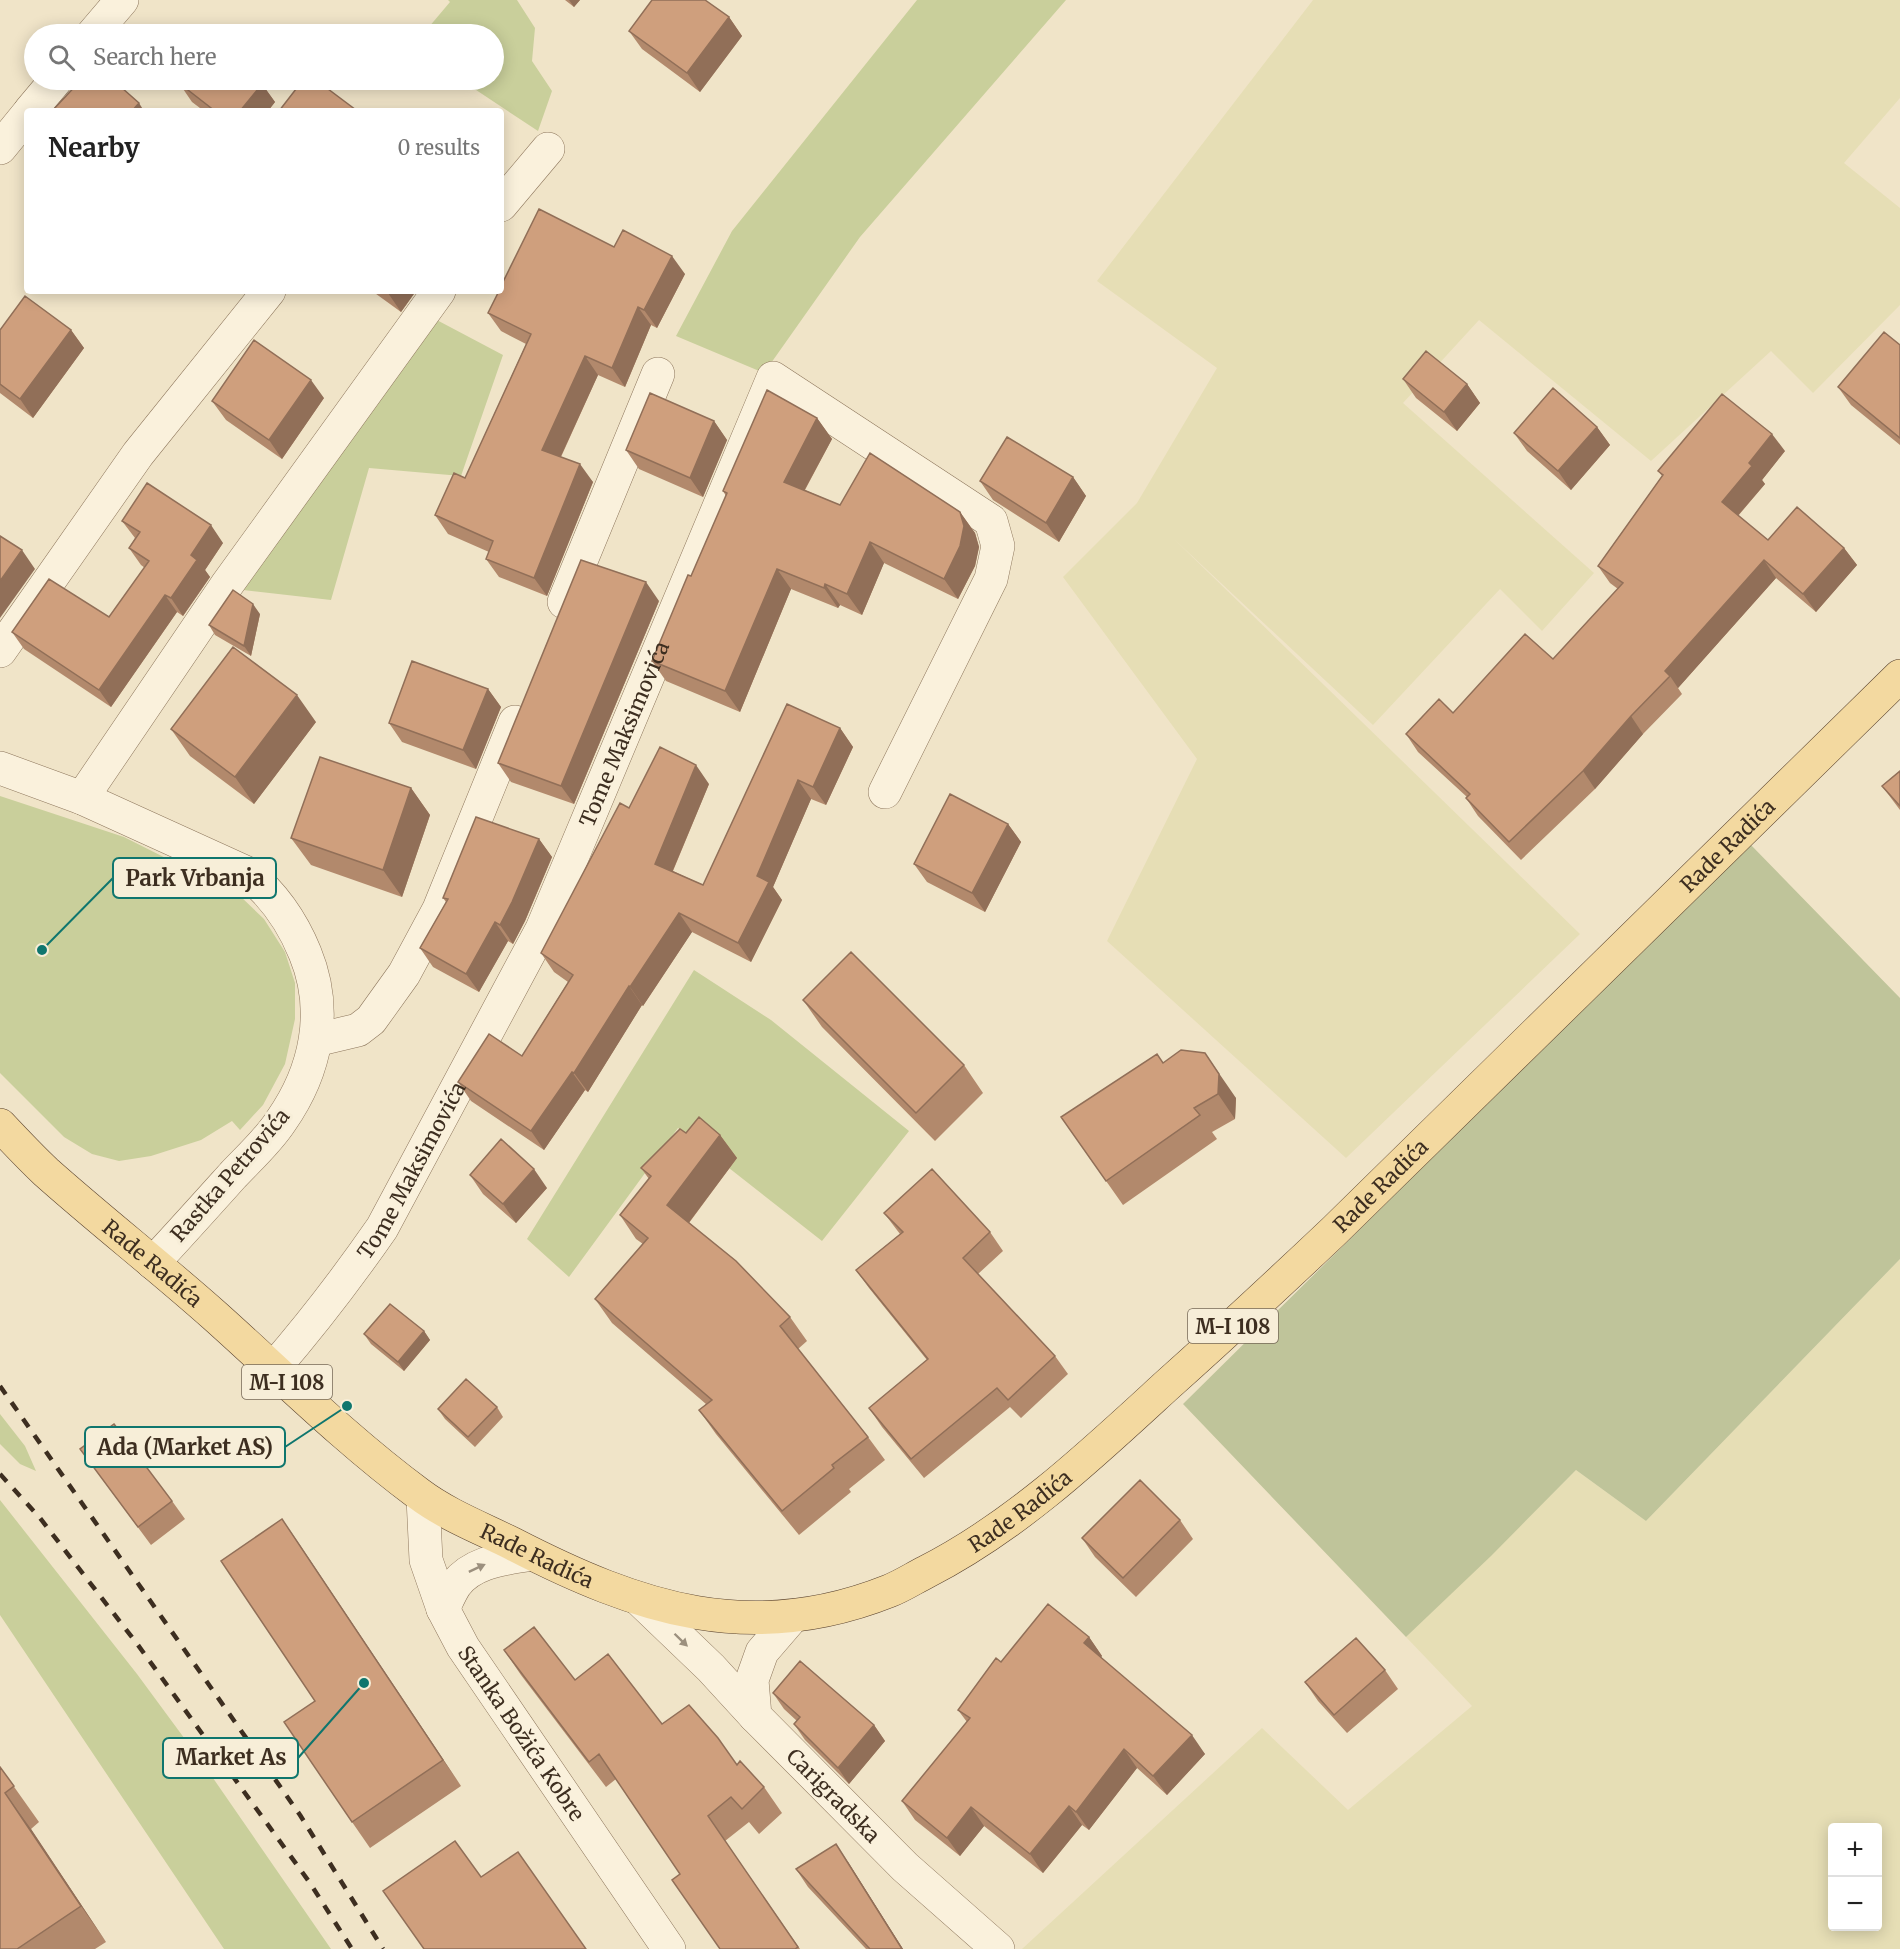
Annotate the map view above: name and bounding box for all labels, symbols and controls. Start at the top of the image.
search box [24,24,504,90]
icon: search [45,41,78,74]
text: Search here [93,43,216,71]
text: Nearby [48,131,140,164]
text: 0 results [397,135,480,160]
street label: Tome Maksimovića [573,637,675,831]
street label: Rade Radića [1674,793,1780,898]
callout: Park Vrbanja [113,858,276,898]
text: Park Vrbanja [125,864,265,892]
street label: Tome Maksimovića [351,1077,471,1264]
street label: Rastka Petrovića [165,1103,295,1247]
street label: Rade Radića [1327,1133,1433,1238]
street label: Rade Radića [97,1213,208,1313]
road number: M-I 108 [1188,1309,1278,1343]
road number: M-I 108 [242,1365,332,1399]
callout: Ada (Market AS) [85,1427,285,1467]
text: Ada (Market AS) [96,1433,273,1461]
street label: Rade Radića [963,1463,1077,1558]
street label: Rade Radića [476,1517,598,1594]
one-way arrow [469,1563,486,1572]
one-way arrow [673,1633,688,1647]
street label: Stanka Božića Kobre [452,1640,591,1826]
callout: Market As [163,1738,298,1778]
street label: Carigradska [781,1742,886,1848]
text: Market As [175,1743,287,1771]
map controls [1828,1823,1882,1931]
button: + [1828,1823,1882,1877]
button: − [1828,1877,1882,1931]

